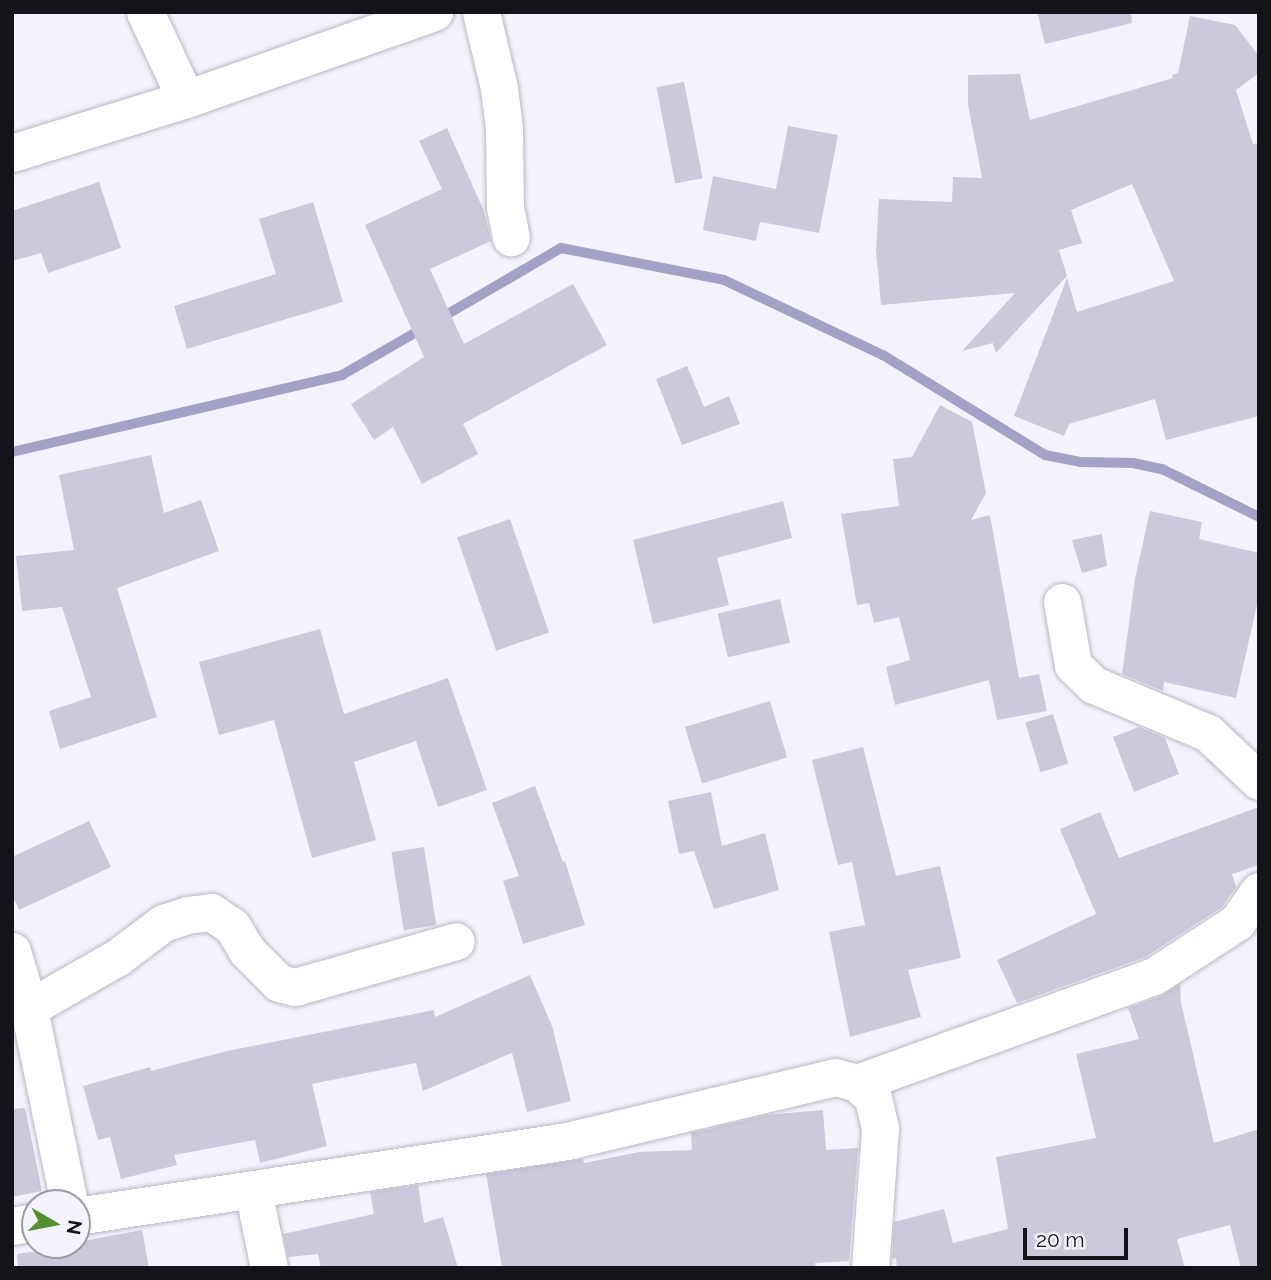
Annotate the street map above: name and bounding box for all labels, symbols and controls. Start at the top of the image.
north arrow [21,1189,91,1259]
scale bar [1026,1214,1131,1258]
text: N [63,1218,87,1236]
text: 20 m [1036,1227,1084,1252]

